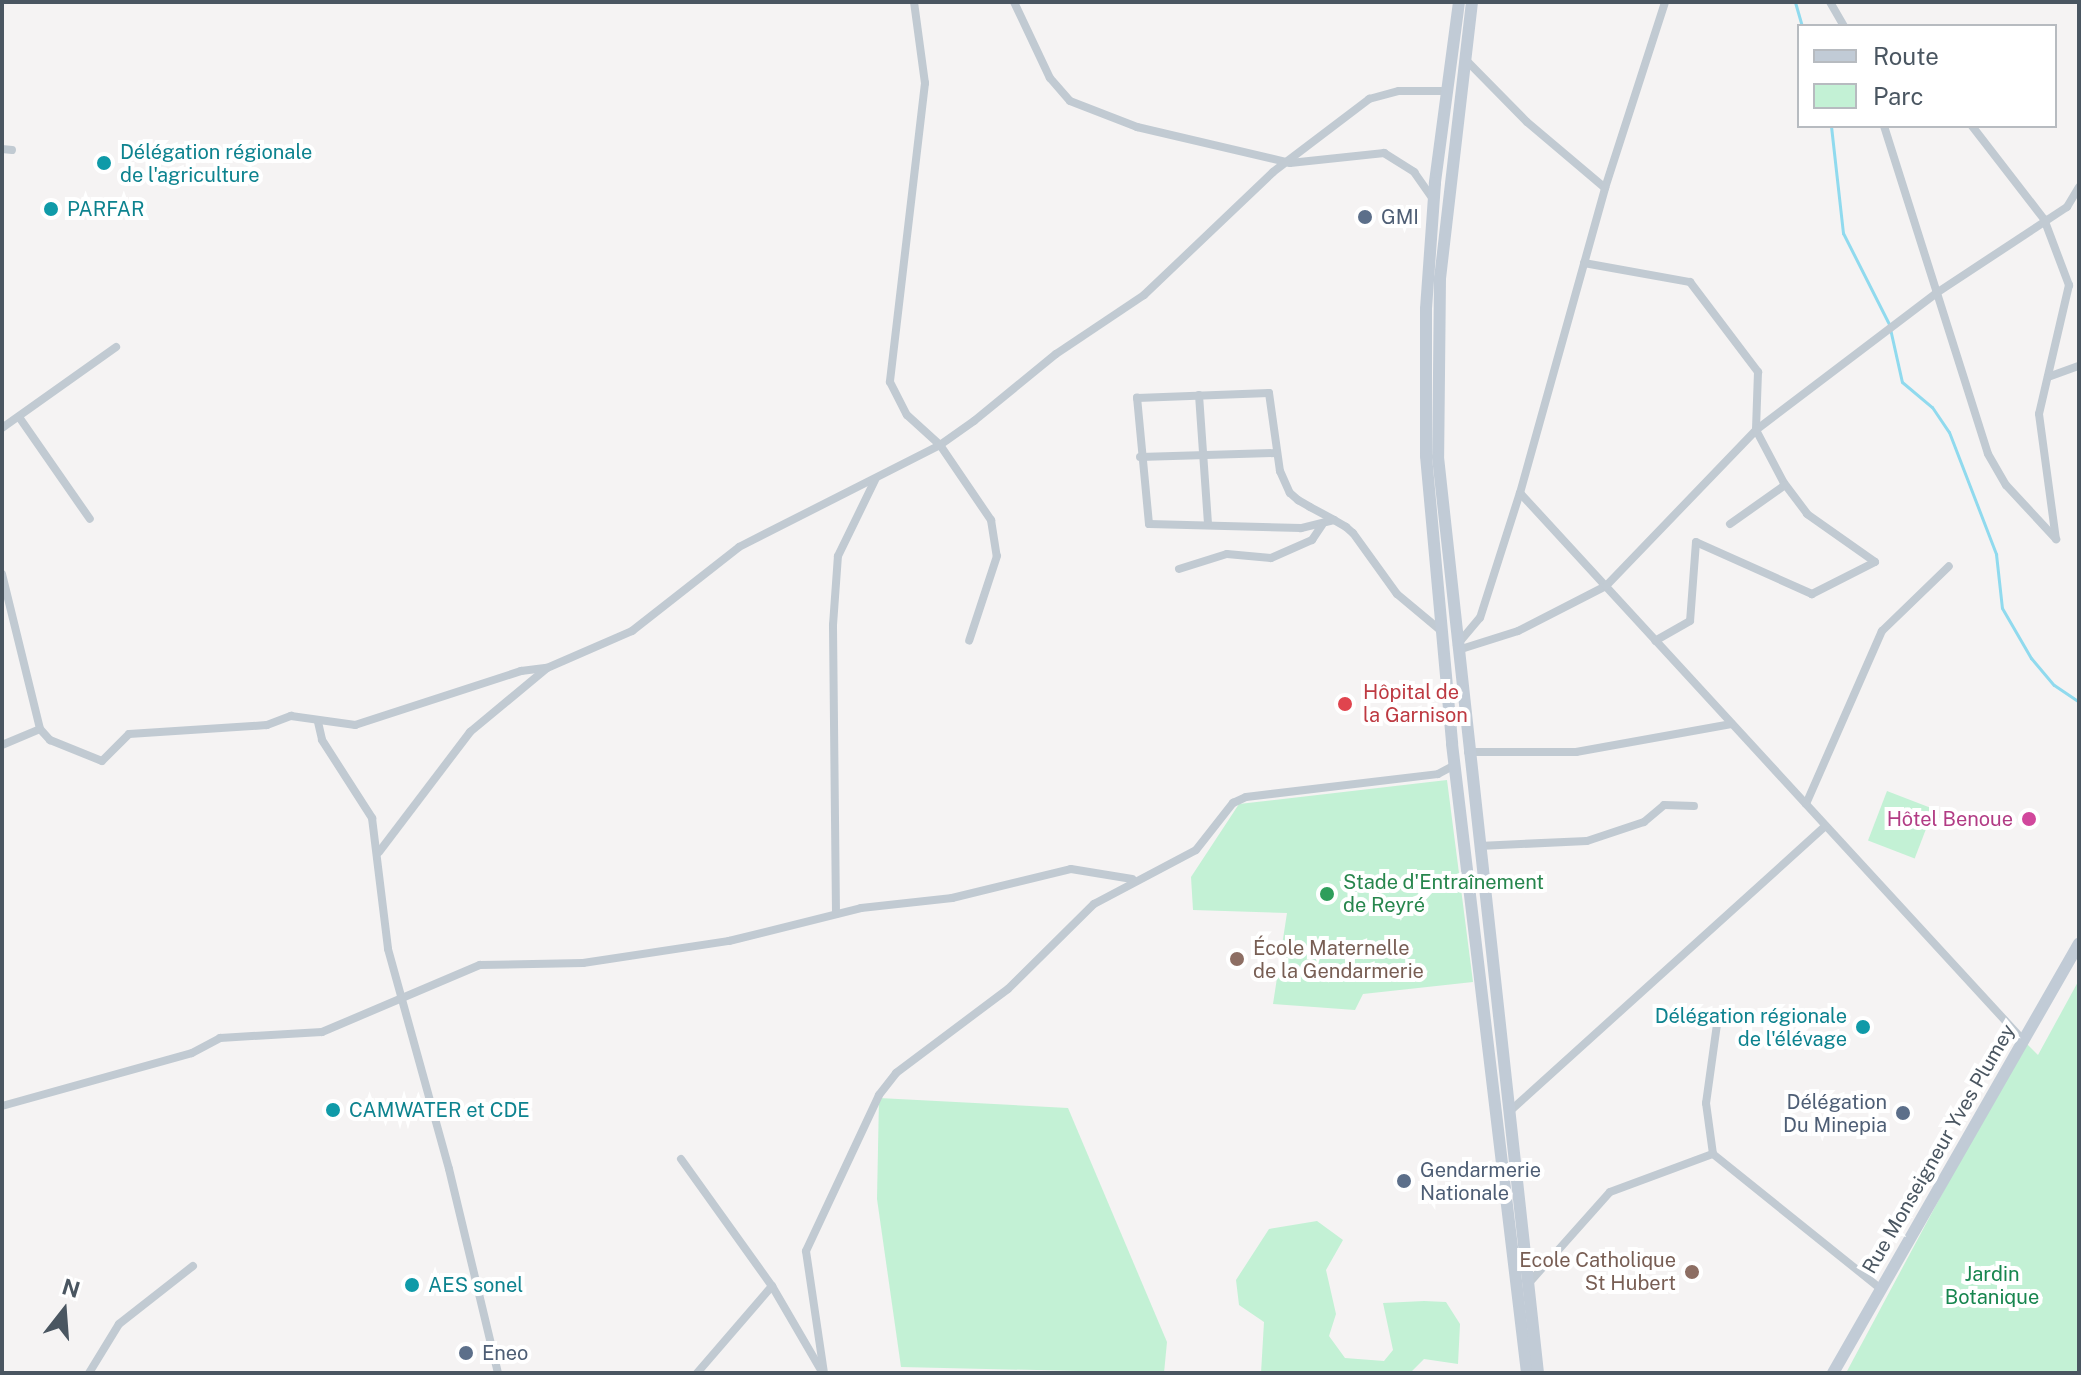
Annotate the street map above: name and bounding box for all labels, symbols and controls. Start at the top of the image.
legend [1797,24,2057,128]
text: Route [1873,42,1939,70]
text: Parc [1873,82,1924,110]
place label: Délégation régionale de l'agriculture [120,140,312,187]
marker: Délégation régionale de l'agriculture [95,154,113,172]
place label: PARFAR [67,197,145,221]
marker: PARFAR [42,200,60,218]
place label: GMI [1381,205,1419,229]
marker: GMI [1356,208,1374,226]
place label: Hôpital de la Garnison [1363,680,1468,727]
marker: Hôpital de la Garnison [1334,693,1356,715]
place label: Hôtel Benoue [1887,807,2013,831]
marker: Hôtel Benoue [2020,810,2038,828]
place label: Stade d'Entraînement de Reyré [1343,870,1545,917]
marker: Stade d'Entraînement de Reyré [1318,885,1336,903]
place label: École Maternelle de la Gendarmerie [1253,936,1424,983]
marker: École Maternelle de la Gendarmerie [1228,950,1246,968]
place label: Délégation régionale de l'élévage [1655,1004,1847,1051]
marker: Délégation régionale de l'élévage [1854,1018,1872,1036]
street label: Rue Monseigneur Yves Plumey [1858,1020,2020,1278]
place label: Délégation Du Minepia [1783,1090,1887,1137]
place label: CAMWATER et CDE [349,1098,530,1122]
marker: CAMWATER et CDE [324,1101,342,1119]
marker: Délégation Du Minepia [1894,1104,1912,1122]
place label: Gendarmerie Nationale [1420,1158,1541,1205]
marker: Gendarmerie Nationale [1395,1172,1413,1190]
place label: Ecole Catholique St Hubert [1519,1248,1676,1295]
park label: Jardin Botanique [1945,1262,2039,1309]
marker: Ecole Catholique St Hubert [1683,1263,1701,1281]
north arrow [24,1271,104,1351]
text: N [59,1273,83,1303]
place label: AES sonel [428,1273,523,1297]
marker: AES sonel [403,1276,421,1294]
place label: Eneo [482,1341,528,1365]
marker: Eneo [457,1344,475,1362]

